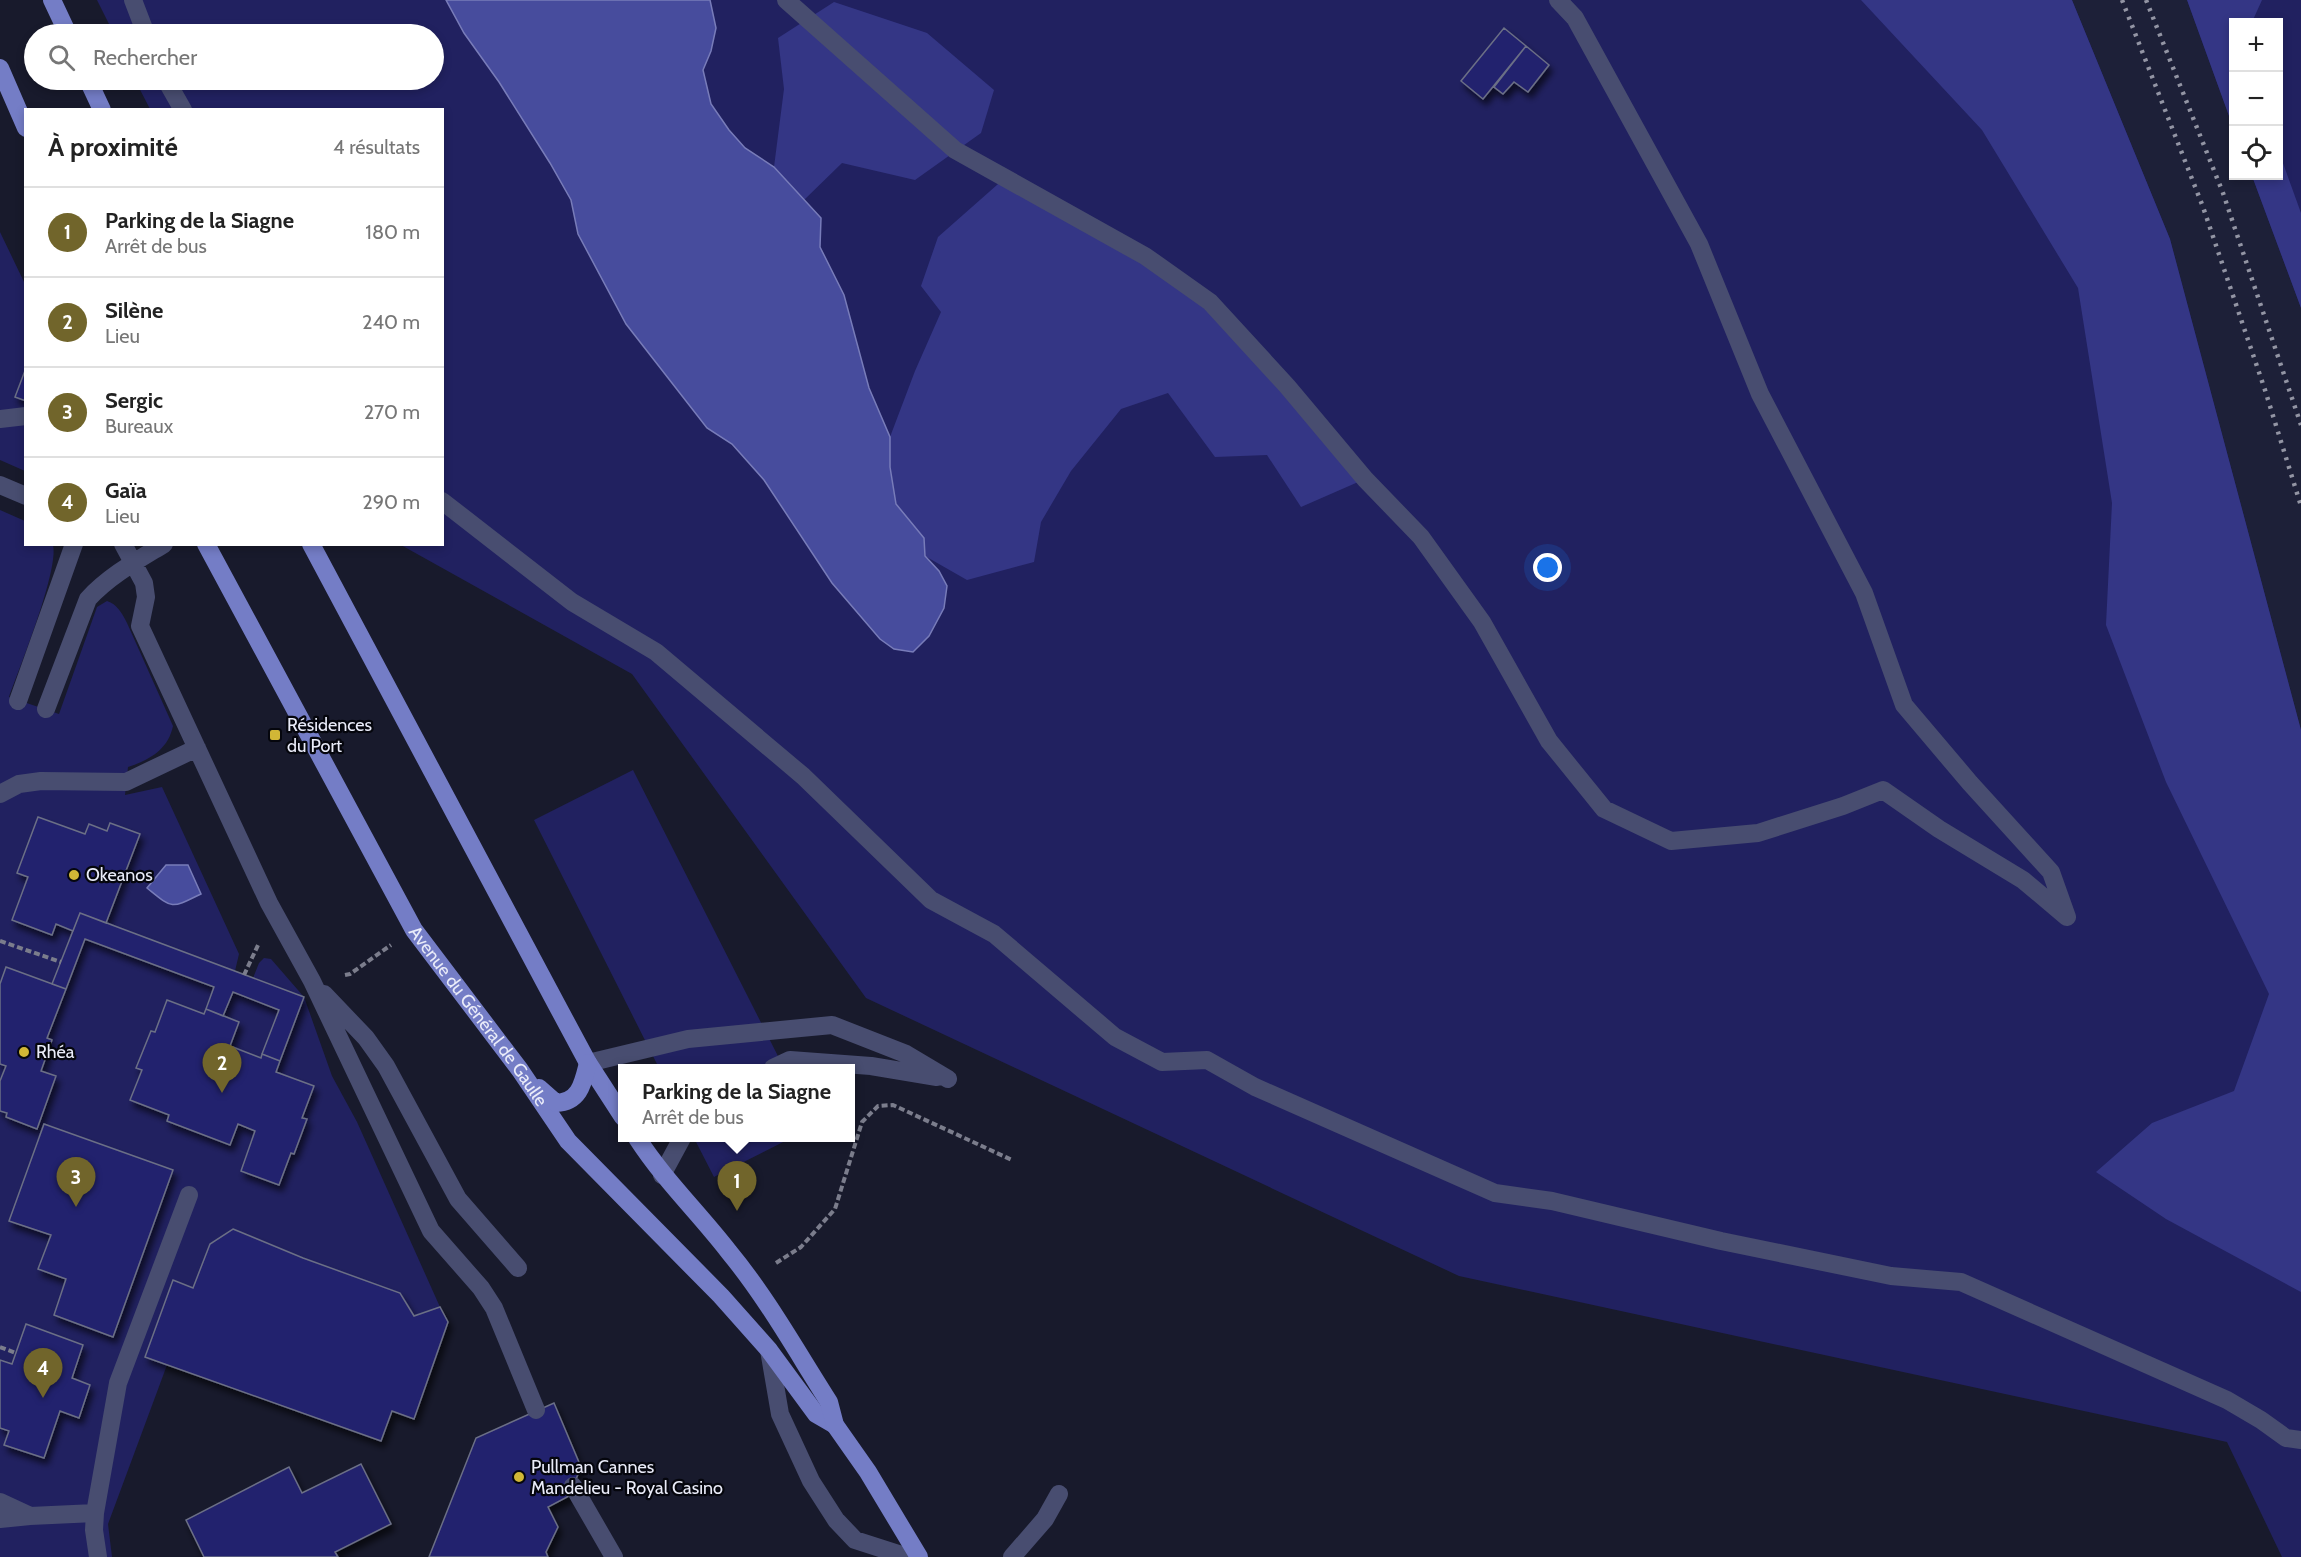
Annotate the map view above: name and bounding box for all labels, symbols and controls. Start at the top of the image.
map controls [2229,18,2283,180]
button: + [2229,18,2283,72]
search box [24,24,444,90]
icon: search [45,41,78,74]
text: Rechercher [93,44,197,71]
button: − [2229,72,2283,126]
button: locate [2229,126,2283,180]
text: À proximité [48,131,178,163]
text: 4 résultats [333,135,420,159]
text: Parking de la Siagne [105,207,294,234]
text: 1 [64,220,71,244]
text: 180 m [365,220,420,244]
text: Arrêt de bus [105,234,207,258]
text: Silène [105,297,163,324]
text: 2 [62,310,73,334]
text: 240 m [362,310,420,334]
text: Lieu [105,324,140,348]
text: Sergic [105,387,163,414]
text: 3 [62,400,73,424]
text: 270 m [364,400,420,424]
text: Bureaux [105,414,173,438]
text: Gaïa [105,477,147,504]
text: 4 [61,490,74,514]
text: 290 m [362,490,420,514]
text: Lieu [105,504,140,528]
your location [1533,553,1562,582]
place label: Résidences du Port [287,714,372,757]
marker: Résidences du Port [268,728,282,742]
place label: Okeanos [86,864,153,886]
marker: Okeanos [67,868,81,882]
street label: Avenue du Général de Gaulle [404,922,552,1110]
place label: Rhéa [36,1041,75,1063]
pin: 2 [202,1044,242,1093]
marker: Rhéa [17,1045,31,1059]
popup [618,1064,855,1142]
text: Parking de la Siagne [642,1078,831,1105]
text: Arrêt de bus [642,1105,744,1129]
pin: 3 [56,1158,96,1207]
pin: 1 [718,1162,756,1211]
pin: 4 [24,1348,63,1398]
place label: Pullman Cannes Mandelieu - Royal Casino [531,1456,723,1499]
marker: Pullman Cannes Mandelieu - Royal Casino [512,1470,526,1484]

